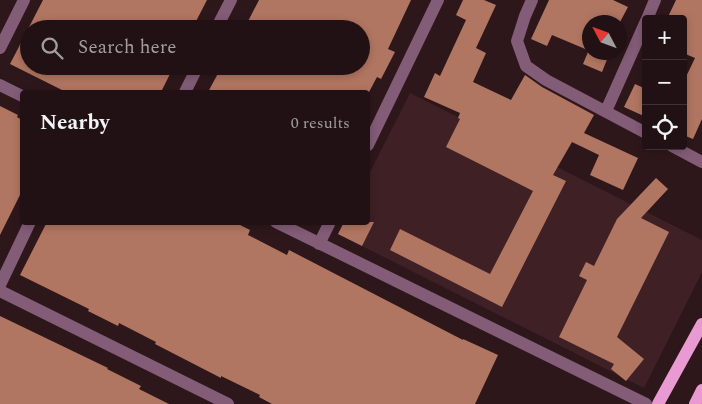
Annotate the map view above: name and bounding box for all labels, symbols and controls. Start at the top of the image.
north arrow [582,15,627,60]
map controls [642,15,687,150]
button: + [642,15,687,60]
search box [20,20,370,75]
text: Search here [78,33,177,62]
icon: search [38,34,66,62]
button: − [642,60,687,105]
button: locate [642,105,687,150]
text: Nearby [40,107,110,139]
text: 0 results [291,111,350,135]

